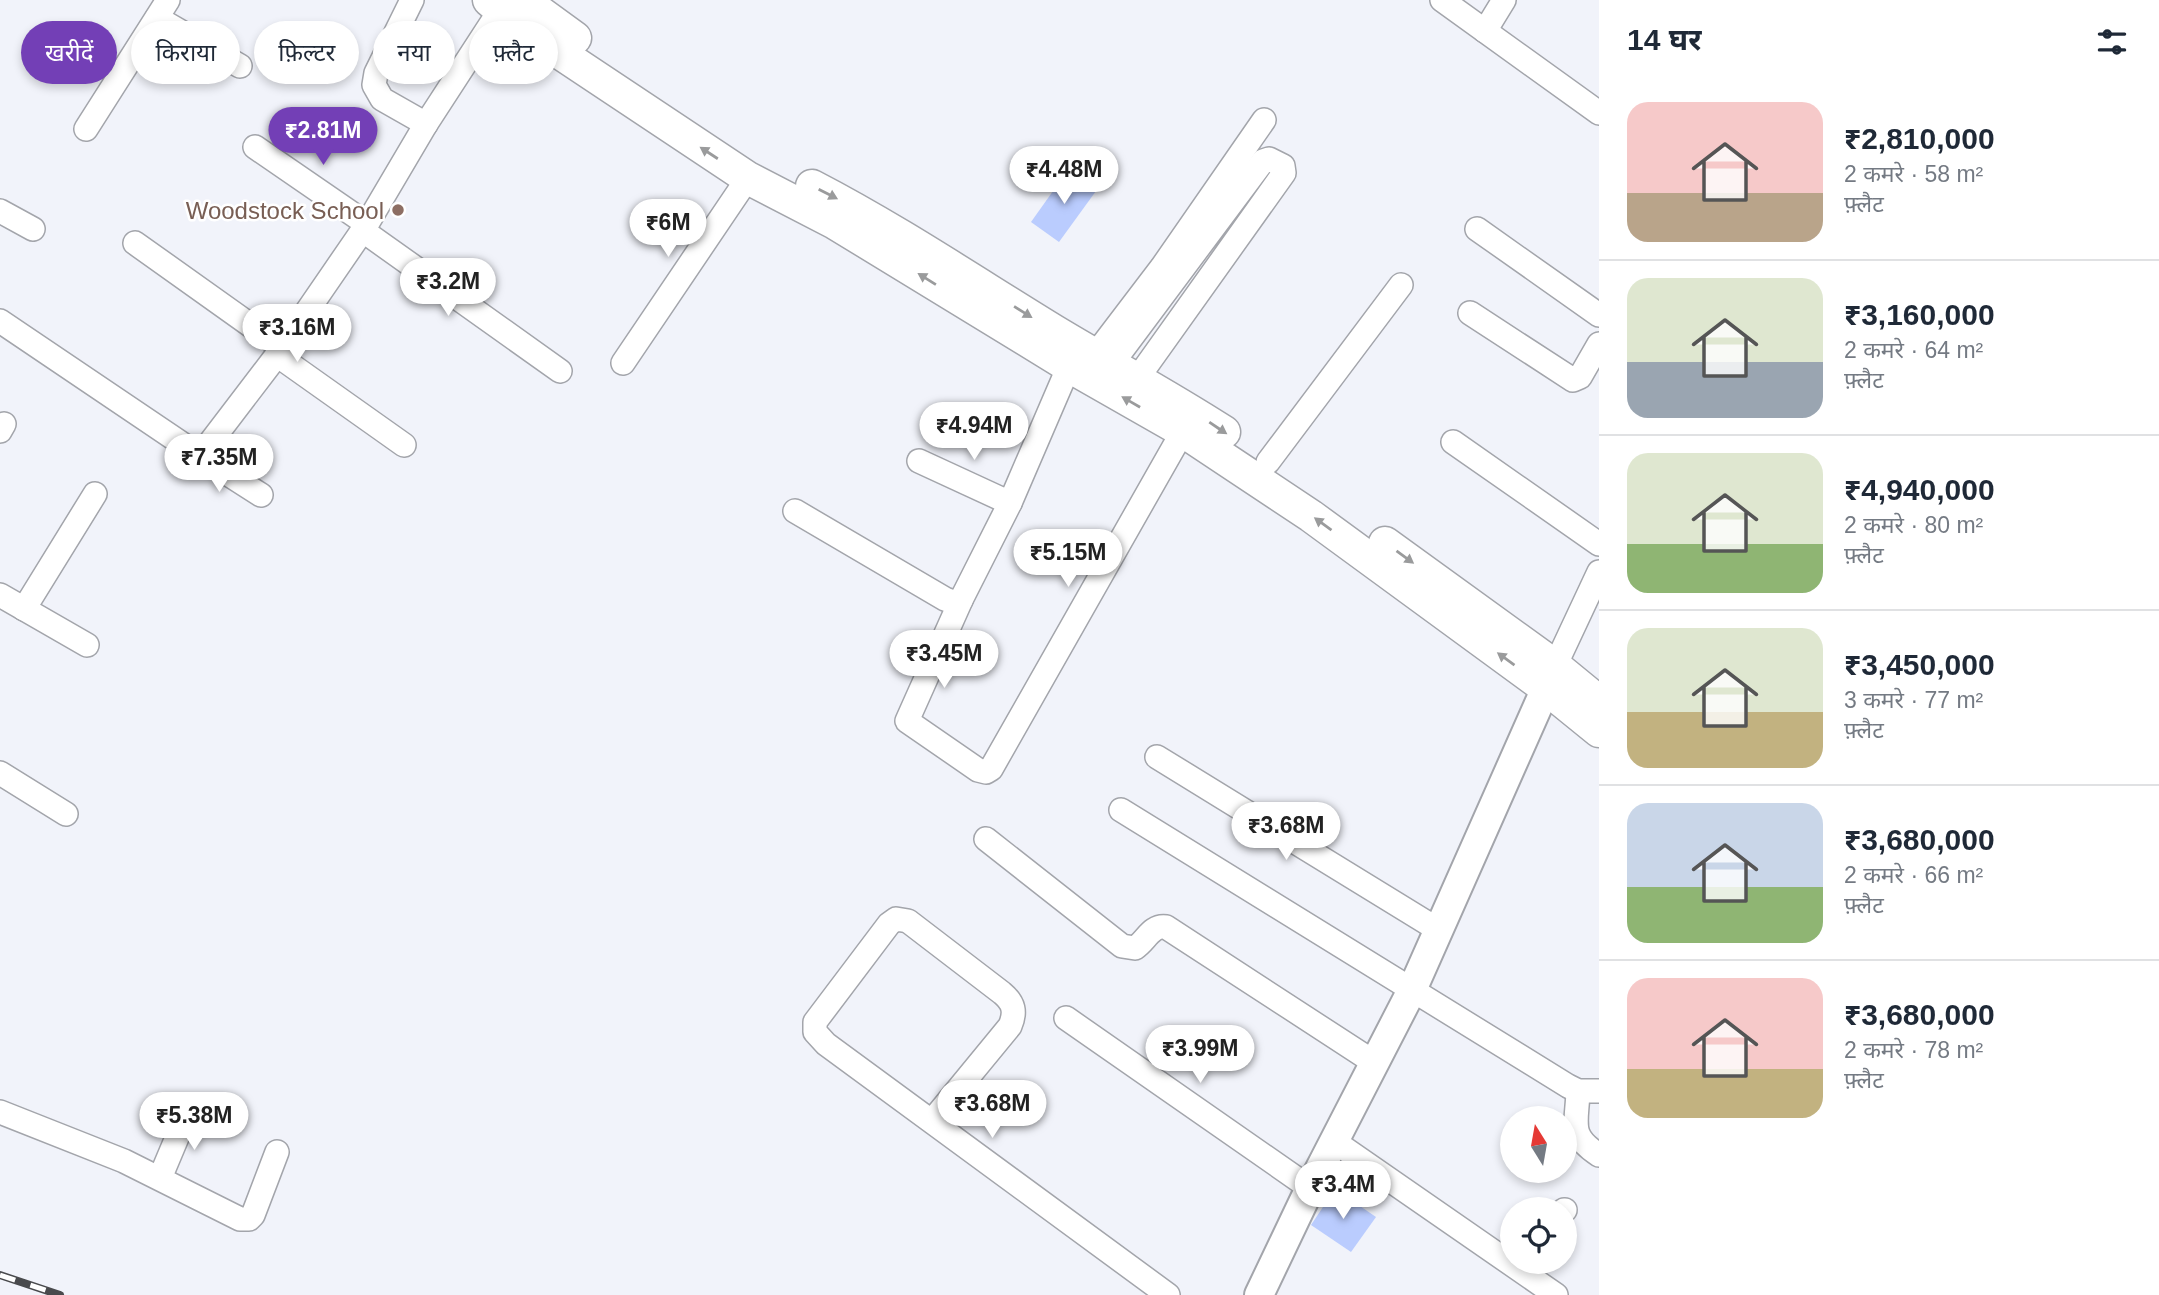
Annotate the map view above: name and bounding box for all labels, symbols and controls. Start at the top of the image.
chip: खरीदें [21,21,117,84]
chip: किराया [131,21,240,84]
chip: फ़िल्टर [254,21,359,84]
chip: नया [373,21,455,84]
chip: फ़्लैट [469,21,558,84]
text: 14 घर [1627,23,1701,56]
icon: filters [2093,23,2131,61]
pin: ₹2.81M [266,108,380,167]
text: ₹2.81M [284,117,362,143]
text: ₹2,810,000 [1844,122,1995,155]
icon: home [1683,130,1767,214]
one-way arrow [700,146,719,159]
pin: ₹4.48M [1007,146,1121,206]
text: ₹4.48M [1025,156,1103,182]
text: 2 कमरे · 58 m² [1844,161,1983,187]
one-way arrow [818,189,838,200]
text: फ़्लैट [1844,191,1884,217]
place label: Woodstock School [186,197,384,224]
pin: ₹6M [634,200,702,259]
marker: Woodstock School [390,202,406,218]
text: ₹6M [645,209,691,235]
pin: ₹3.2M [399,258,497,318]
text: ₹3.2M [416,268,480,294]
one-way arrow [917,273,937,286]
text: ₹3,160,000 [1844,298,1995,331]
pin: ₹3.16M [240,304,354,364]
one-way arrow [1013,305,1032,318]
icon: home [1683,306,1767,390]
text: ₹3.16M [258,314,336,340]
text: 2 कमरे · 64 m² [1844,337,1983,363]
text: फ़्लैट [1844,367,1884,393]
one-way arrow [1122,396,1141,408]
pin: ₹4.94M [917,402,1031,462]
text: ₹4.94M [935,412,1013,438]
one-way arrow [1208,422,1228,435]
pin: ₹7.35M [162,434,276,494]
text: ₹7.35M [180,444,258,470]
text: ₹4,940,000 [1844,473,1995,506]
icon: home [1683,481,1767,565]
text: 2 कमरे · 80 m² [1844,512,1983,538]
one-way arrow [1314,518,1332,532]
pin: ₹5.15M [1011,530,1125,589]
text: ₹5.15M [1029,539,1107,565]
text: फ़्लैट [1844,542,1884,568]
one-way arrow [1396,550,1414,564]
pin: ₹3.45M [887,630,1001,690]
text: ₹3.45M [905,640,983,666]
text: ₹3,450,000 [1844,648,1995,681]
one-way arrow [1497,652,1515,666]
icon: home [1683,656,1767,740]
text: 3 कमरे · 77 m² [1844,687,1983,713]
text: फ़्लैट [1844,717,1884,743]
pin: ₹3.68M [1229,802,1343,862]
text: ₹3.68M [1247,812,1325,838]
text: ₹3,680,000 [1844,823,1995,856]
icon: home [1683,831,1767,915]
text: 2 कमरे · 66 m² [1844,862,1983,888]
text: फ़्लैट [1844,892,1884,918]
text: ₹3,680,000 [1844,998,1995,1031]
icon: home [1683,1006,1767,1090]
pin: ₹3.99M [1143,1026,1257,1085]
text: ₹3.99M [1161,1035,1239,1061]
text: 2 कमरे · 78 m² [1844,1037,1983,1063]
text: फ़्लैट [1844,1067,1884,1093]
pin: ₹3.68M [935,1080,1049,1140]
text: ₹3.68M [953,1090,1031,1116]
pin: ₹5.38M [137,1092,251,1152]
text: ₹5.38M [155,1102,233,1128]
north arrow [1500,1106,1577,1183]
map controls [1500,1106,1577,1274]
pin: ₹3.4M [1294,1162,1392,1221]
text: ₹3.4M [1311,1171,1375,1197]
button: locate [1500,1197,1577,1274]

